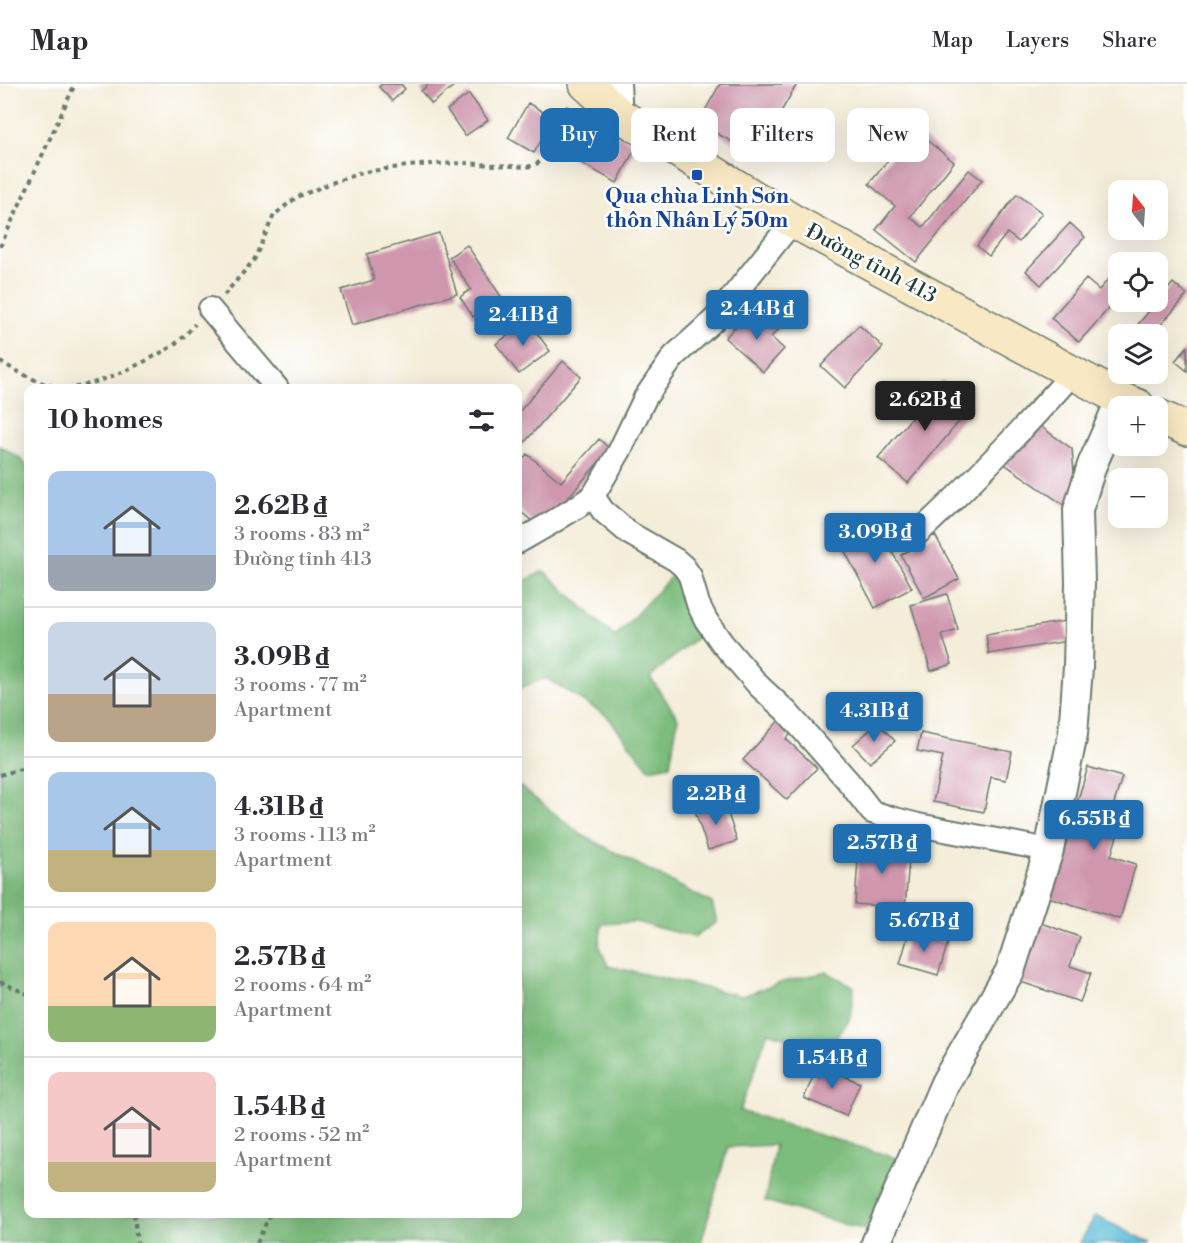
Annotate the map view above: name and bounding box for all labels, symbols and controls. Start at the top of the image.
text: Map [30,24,89,59]
text: Map [932,28,973,54]
text: Layers [1006,28,1069,54]
text: Share [1102,28,1157,54]
chip: Buy [540,108,619,162]
chip: Rent [631,108,718,162]
chip: Filters [730,108,835,162]
chip: New [847,108,929,162]
marker: Qua chùa Linh Sơn thôn Nhân Lý 50m [690,168,704,182]
north arrow [1108,180,1168,240]
map controls [1108,180,1168,528]
place label: Qua chùa Linh Sơn thôn Nhân Lý 50m [605,184,789,234]
street label: Đường tỉnh 413 [801,219,941,309]
button: locate [1108,252,1168,312]
pin: 2.44B ₫ [702,290,812,341]
pin: 2.41B ₫ [468,296,578,347]
text: 2.44B ₫ [720,297,794,322]
text: 2.41B ₫ [488,303,558,328]
button: layers [1108,324,1168,384]
pin: 2.62B ₫ [870,381,980,432]
text: 2.62B ₫ [889,388,961,413]
button: + [1108,396,1168,456]
text: 10 homes [48,404,163,436]
icon: filters [465,404,498,437]
button: − [1108,468,1168,528]
text: 2.62B ₫ [234,490,327,522]
icon: home [96,495,168,567]
pin: 3.09B ₫ [820,513,930,564]
text: 3.09B ₫ [838,520,912,545]
text: 3 rooms · 83 m² [234,522,370,547]
text: Đường tỉnh 413 [234,547,372,572]
text: 3.09B ₫ [234,641,329,673]
icon: home [96,646,168,718]
text: 3 rooms · 77 m² [234,673,367,698]
pin: 4.31B ₫ [819,692,929,743]
text: Apartment [234,698,332,723]
text: 4.31B ₫ [840,699,908,724]
pin: 2.2B ₫ [667,775,765,826]
text: 2.2B ₫ [687,782,745,807]
text: 4.31B ₫ [234,791,323,823]
icon: home [96,796,168,868]
pin: 6.55B ₫ [1039,800,1149,851]
text: 6.55B ₫ [1058,807,1130,832]
text: 3 rooms · 113 m² [234,823,375,848]
pin: 2.57B ₫ [827,824,937,875]
text: 2.57B ₫ [847,831,917,856]
text: Apartment [234,848,332,873]
pin: 5.67B ₫ [869,902,979,953]
text: 5.67B ₫ [889,909,959,934]
text: 2.57B ₫ [234,941,325,973]
icon: home [96,946,168,1018]
text: 2 rooms · 64 m² [234,973,371,998]
text: Apartment [234,998,332,1023]
pin: 1.54B ₫ [777,1039,887,1090]
text: 1.54B ₫ [797,1046,867,1071]
text: 1.54B ₫ [234,1091,325,1123]
icon: home [96,1096,168,1168]
text: 2 rooms · 52 m² [234,1123,369,1148]
text: Apartment [234,1148,332,1173]

